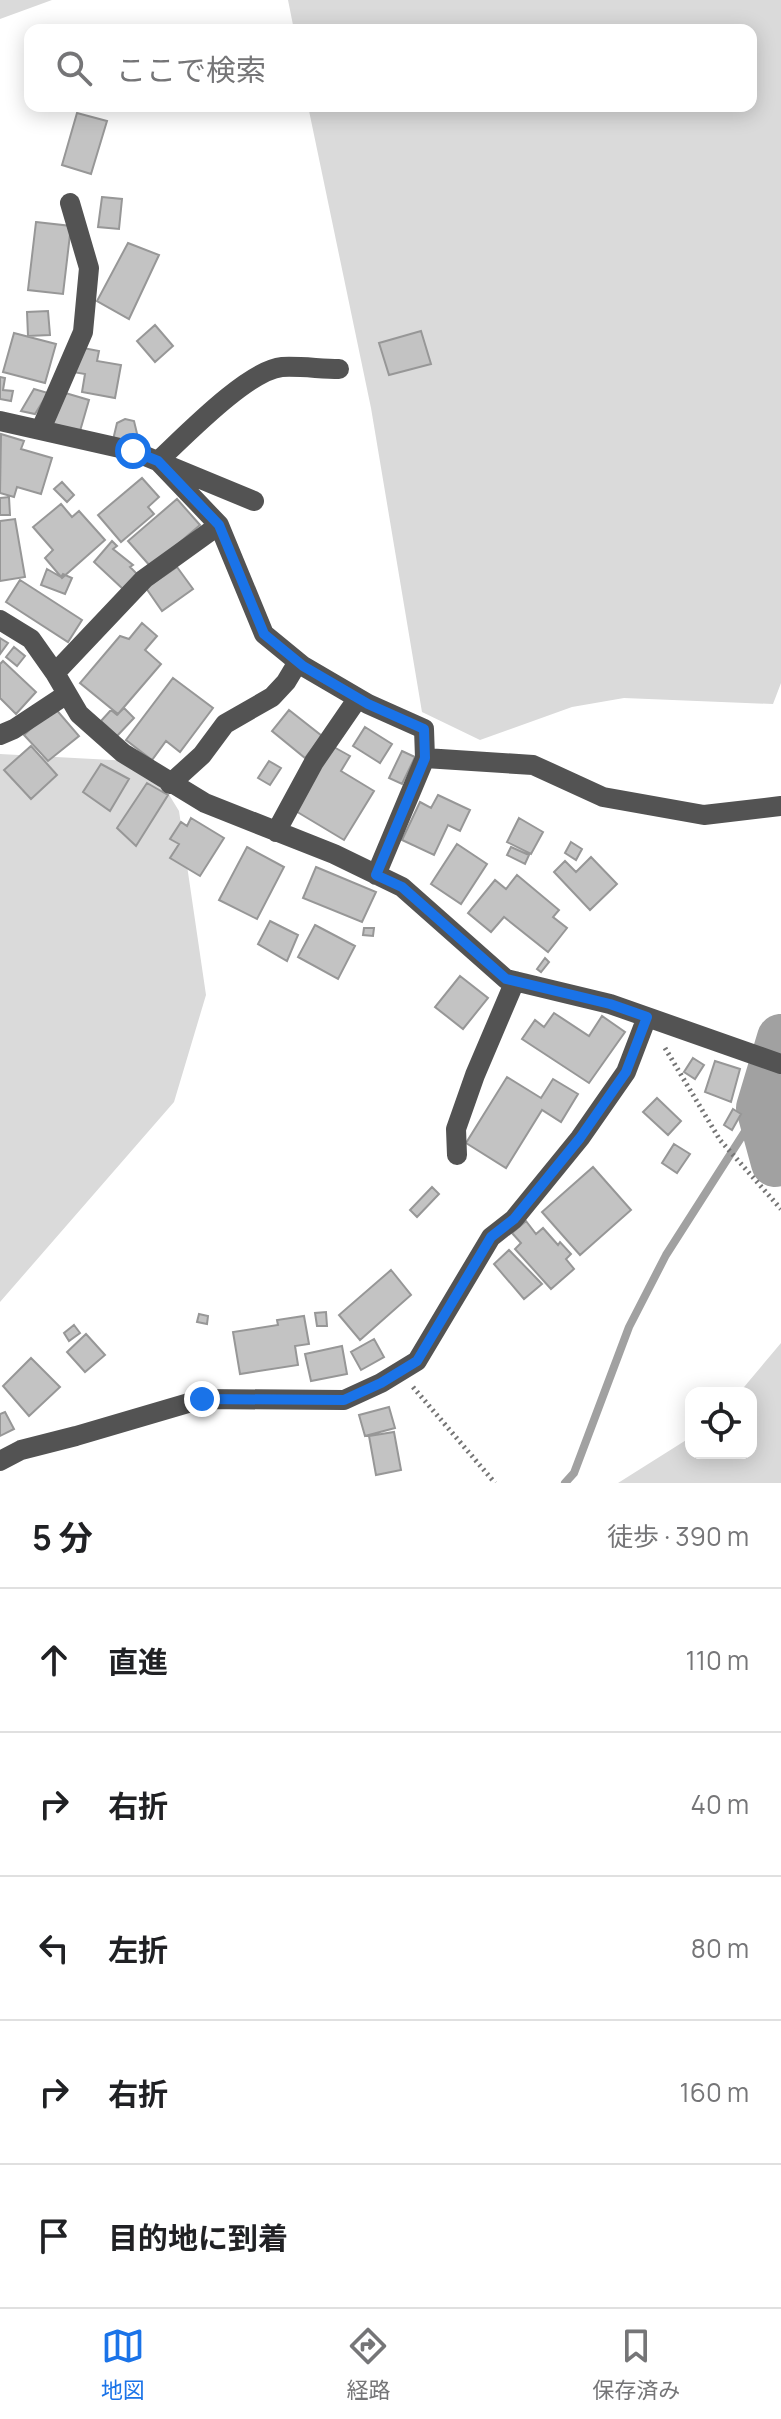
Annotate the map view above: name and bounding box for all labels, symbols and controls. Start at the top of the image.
search box [24,24,757,112]
icon: search [52,46,96,90]
text: ここで検索 [116,49,266,90]
route start [115,433,151,469]
route end [184,1381,220,1417]
map controls [685,1387,757,1459]
button: locate [685,1387,757,1459]
text: 5 分 [32,1514,93,1560]
text: 徒歩 · 390 m [607,1518,749,1554]
icon: ahead [32,1638,76,1682]
text: 直進 [108,1641,168,1682]
text: 110 m [686,1642,749,1678]
icon: right [32,1782,76,1826]
text: 右折 [108,1785,168,1826]
text: 40 m [691,1786,749,1822]
icon: left [32,1926,76,1970]
text: 左折 [108,1929,168,1970]
text: 80 m [691,1930,749,1966]
icon: right [32,2070,76,2114]
text: 右折 [108,2073,168,2114]
text: 160 m [680,2074,749,2110]
icon: arrive [32,2214,76,2258]
text: 目的地に到着 [108,2217,288,2258]
tab: 地図 [101,2324,145,2405]
tab: 経路 [346,2324,390,2405]
tab: 保存済み [592,2324,680,2405]

